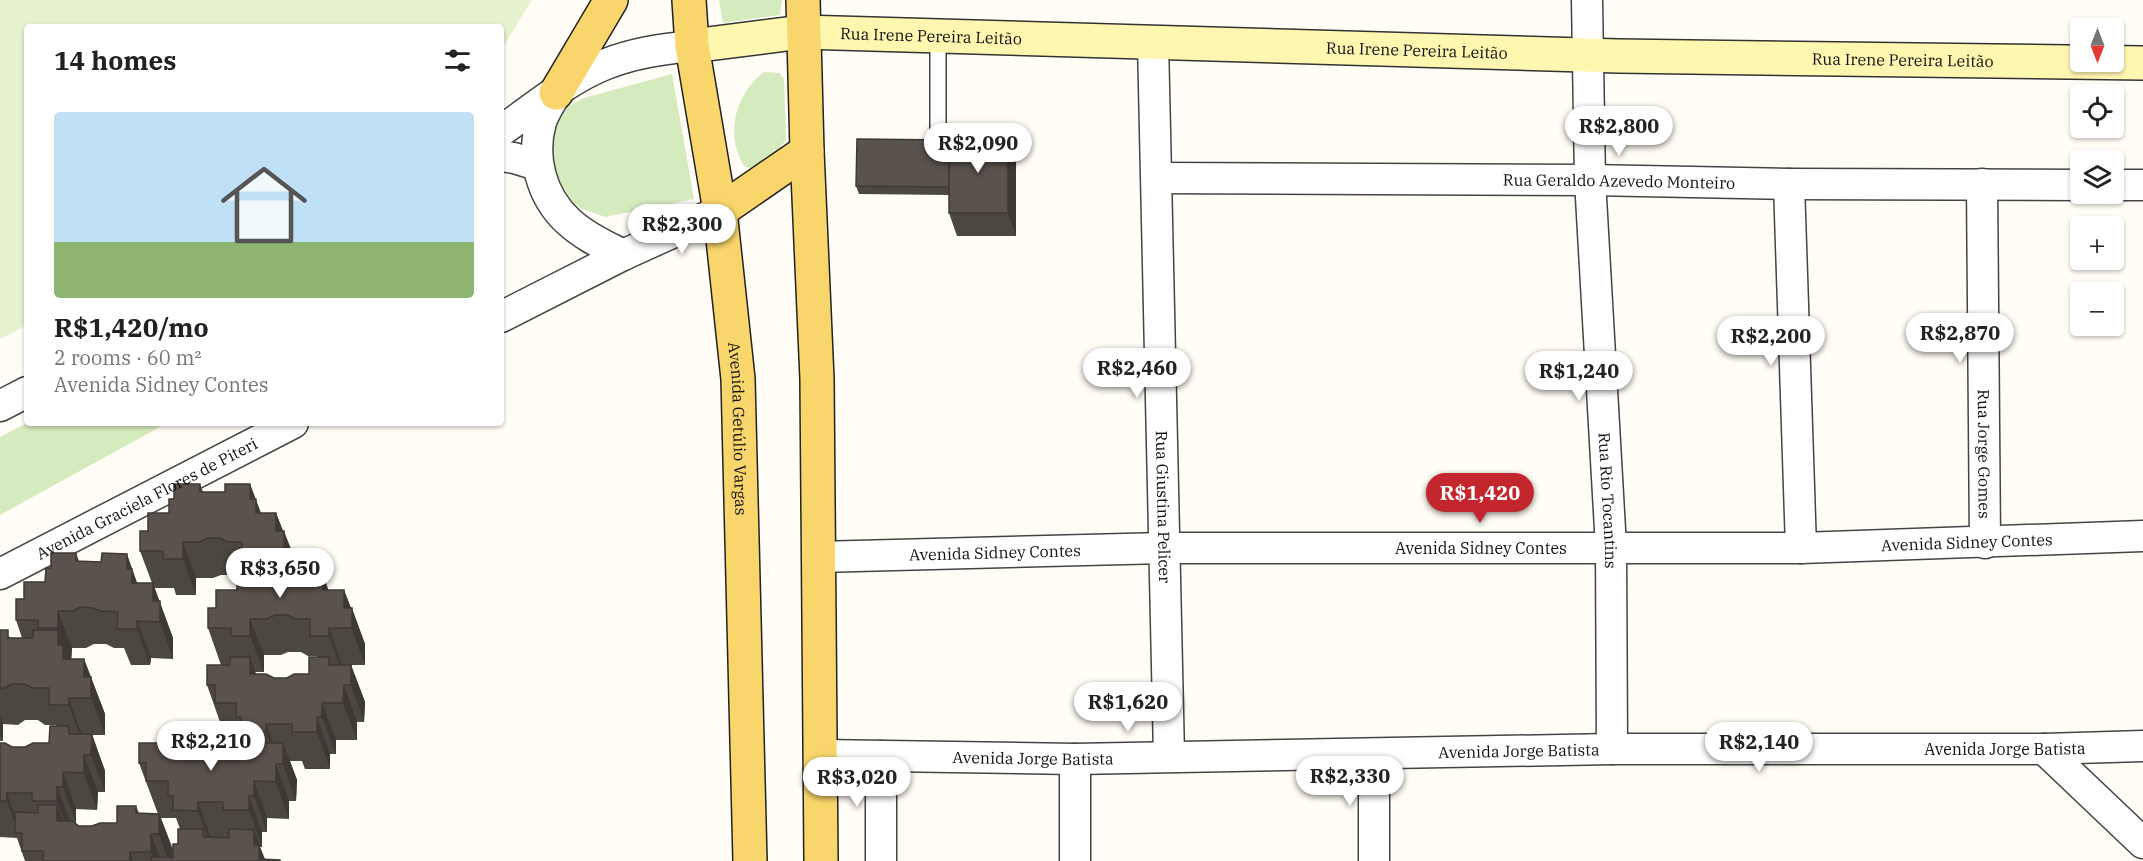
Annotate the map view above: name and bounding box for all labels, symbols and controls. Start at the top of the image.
north arrow [2070,18,2124,72]
map controls [2070,18,2124,336]
street label: Rua Irene Pereira Leitão [840,23,1022,48]
street label: Rua Irene Pereira Leitão [1326,37,1508,63]
text: 14 homes [54,43,176,77]
icon: filters [441,44,474,77]
street label: Rua Irene Pereira Leitão [1812,49,1994,71]
button: locate [2070,84,2124,138]
pin: R$2,800 [1564,106,1674,157]
text: R$2,800 [1579,112,1659,139]
pin: R$2,090 [923,123,1033,174]
text: R$2,090 [938,129,1018,156]
button: layers [2070,150,2124,204]
icon: home [210,151,318,259]
street label: Rua Geraldo Azevedo Monteiro [1503,170,1735,193]
pin: R$2,300 [627,204,737,255]
text: R$2,300 [642,210,722,237]
button: + [2070,216,2124,270]
button: − [2070,282,2124,336]
text: R$1,420/mo [54,310,209,344]
pin: R$2,870 [1905,313,2015,364]
pin: R$2,200 [1716,316,1826,367]
text: R$2,870 [1920,319,2000,346]
text: R$2,200 [1731,322,1811,349]
street label: Avenida Getúlio Vargas [724,341,751,516]
text: 2 rooms · 60 m² [54,344,201,371]
pin: R$2,460 [1082,348,1192,399]
pin: R$1,240 [1524,351,1634,402]
text: R$2,460 [1097,354,1177,381]
text: R$1,240 [1539,357,1619,384]
text: Avenida Sidney Contes [54,371,269,398]
street label: Rua Jorge Gomes [1974,389,1995,519]
street label: Rua Giustina Pelicer [1152,430,1175,583]
street label: Rua Rio Tocantins [1594,432,1621,569]
street label: Avenida Graciela Flores de Piteri [33,433,261,564]
pin: R$1,420 [1425,473,1535,524]
text: R$1,420 [1440,479,1520,506]
street label: Avenida Sidney Contes [1881,529,2053,555]
street label: Avenida Sidney Contes [1395,538,1567,558]
street label: Avenida Sidney Contes [909,540,1081,565]
pin: R$3,650 [225,548,335,599]
text: R$3,650 [240,554,320,581]
pin: R$1,620 [1073,682,1183,733]
text: R$1,620 [1088,688,1168,715]
pin: R$2,210 [156,721,266,772]
pin: R$2,140 [1704,722,1814,773]
text: R$2,210 [171,727,251,754]
text: R$2,140 [1719,728,1799,755]
street label: Avenida Jorge Batista [1924,738,2086,759]
street label: Avenida Jorge Batista [1438,739,1600,762]
street label: Avenida Jorge Batista [952,747,1114,769]
pin: R$2,330 [1295,756,1405,807]
pin: R$3,020 [802,757,912,808]
text: R$2,330 [1310,762,1390,789]
text: R$3,020 [817,763,897,790]

